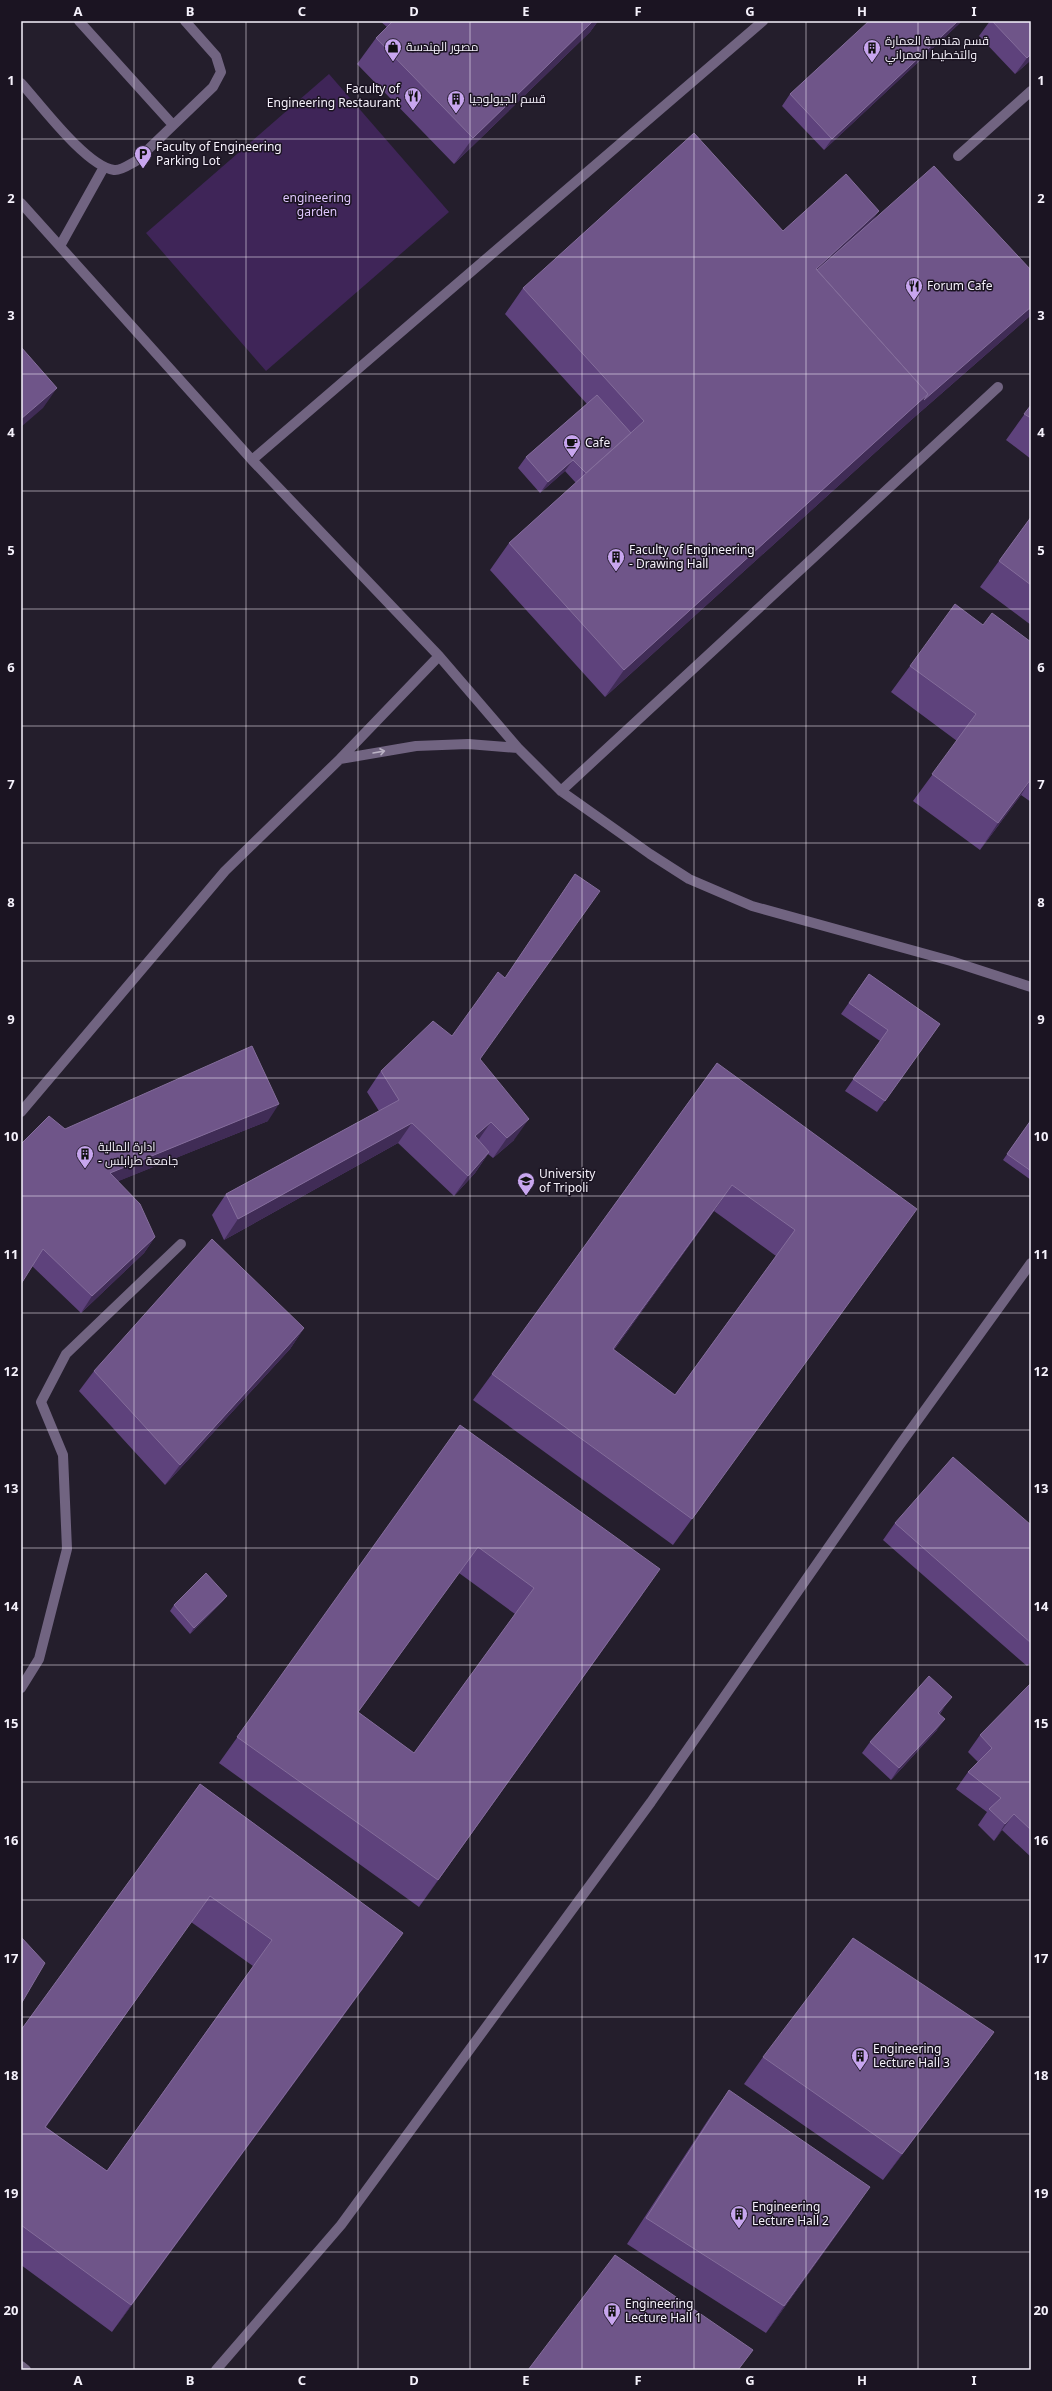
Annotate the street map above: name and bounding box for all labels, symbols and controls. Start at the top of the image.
text: A [74,2,83,20]
text: B [186,2,194,20]
text: C [298,2,306,20]
text: D [409,2,419,20]
text: E [522,2,530,20]
text: F [634,2,642,20]
text: G [745,2,755,20]
text: H [857,2,867,20]
text: I [971,2,977,20]
place label: قسم هندسة العمارة والتخطيط العمراني [885,32,989,65]
shop icon: مصور الهندسة [383,37,403,62]
place label: مصور الهندسة [406,38,478,55]
building icon: قسم هندسة العمارة والتخطيط العمراني [862,38,882,63]
text: 1 [7,71,15,89]
text: 1 [1037,71,1045,89]
place label: Faculty of Engineering Restaurant [267,80,401,111]
restaurant icon: Faculty of Engineering Restaurant [403,86,423,111]
building icon: قسم الجيولوجيا [446,89,466,114]
place label: قسم الجيولوجيا [469,90,546,107]
place label: Faculty of Engineering Parking Lot [156,138,282,169]
parking icon: Faculty of Engineering Parking Lot [133,144,153,169]
text: 2 [7,189,15,207]
park label: engineering garden [283,189,351,220]
text: 2 [1037,189,1045,207]
restaurant icon: Forum Cafe [904,276,924,301]
place label: Forum Cafe [927,277,993,294]
text: 3 [7,306,15,324]
text: 3 [1037,306,1045,324]
text: 4 [7,423,15,441]
text: 4 [1037,423,1045,441]
cafe icon: Cafe [562,433,582,458]
place label: Cafe [585,434,610,451]
text: 5 [7,541,15,559]
place label: Faculty of Engineering - Drawing Hall [629,541,755,572]
text: 5 [1037,541,1045,559]
building icon: Faculty of Engineering - Drawing Hall [606,547,626,572]
text: 6 [7,658,15,676]
text: 6 [1037,658,1045,676]
one-way arrow [372,748,385,756]
text: 7 [7,775,15,793]
text: 7 [1037,775,1045,793]
text: 8 [7,893,15,911]
text: 8 [1037,893,1045,911]
text: 9 [7,1010,15,1028]
text: 9 [1037,1010,1045,1028]
text: 10 [4,1127,18,1145]
text: 10 [1034,1127,1048,1145]
place label: ادارة المالية - جامعة طرابلس [98,1138,178,1169]
building icon: ادارة المالية - جامعة طرابلس [75,1144,95,1169]
place label: University of Tripoli [539,1165,596,1196]
school or university icon: University of Tripoli [516,1171,536,1196]
text: 11 [4,1245,18,1263]
text: 11 [1034,1245,1048,1263]
text: 12 [4,1362,18,1380]
text: 12 [1034,1362,1048,1380]
text: 13 [4,1479,18,1497]
text: 13 [1034,1479,1048,1497]
text: 14 [4,1597,19,1615]
text: 14 [1034,1597,1049,1615]
text: 15 [4,1714,18,1732]
text: 15 [1034,1714,1048,1732]
text: 16 [4,1831,18,1849]
text: 16 [1034,1831,1048,1849]
text: 17 [4,1949,18,1967]
text: 17 [1034,1949,1048,1967]
place label: Engineering Lecture Hall 3 [873,2040,950,2071]
building icon: Engineering Lecture Hall 3 [850,2046,870,2071]
text: 18 [4,2066,18,2084]
text: 18 [1034,2066,1048,2084]
text: 19 [4,2184,18,2202]
text: 19 [1034,2184,1048,2202]
place label: Engineering Lecture Hall 2 [752,2198,829,2229]
building icon: Engineering Lecture Hall 2 [729,2204,749,2229]
place label: Engineering Lecture Hall 1 [625,2295,702,2326]
text: 20 [4,2301,18,2319]
building icon: Engineering Lecture Hall 1 [602,2301,622,2326]
text: 20 [1034,2301,1048,2319]
text: A [74,2371,83,2389]
text: B [186,2371,194,2389]
text: C [298,2371,306,2389]
text: D [409,2371,419,2389]
text: E [522,2371,530,2389]
text: F [634,2371,642,2389]
text: G [745,2371,755,2389]
text: H [857,2371,867,2389]
text: I [971,2371,977,2389]

